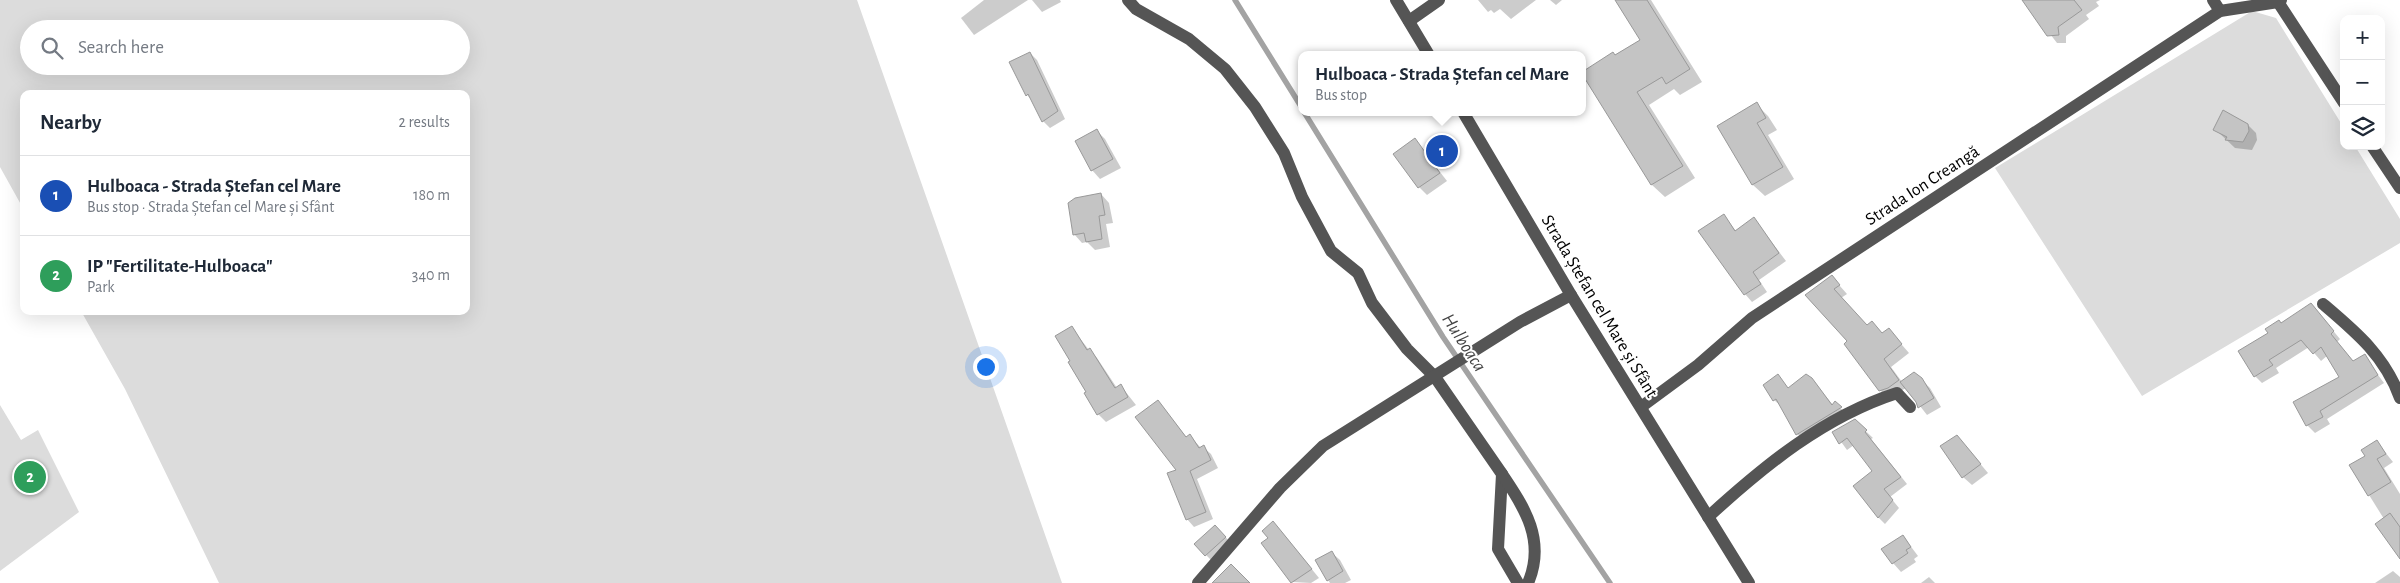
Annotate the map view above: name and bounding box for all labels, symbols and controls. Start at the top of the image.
map controls [2340,15,2385,150]
button: + [2340,15,2385,60]
search box [20,20,470,75]
icon: search [38,34,66,62]
text: Search here [78,38,164,57]
popup [1298,51,1586,116]
button: − [2340,60,2385,105]
text: Hulboaca - Strada Ștefan cel Mare [1315,65,1569,84]
text: Bus stop [1315,87,1367,103]
button: layers [2340,105,2385,150]
text: Nearby [40,112,101,133]
text: 2 results [398,114,450,130]
pin: 1 [1426,132,1458,170]
street label: Strada Ion Creangă [1862,142,1983,229]
text: Hulboaca - Strada Ștefan cel Mare [87,177,341,196]
text: 1 [53,187,59,203]
text: 180 m [413,187,450,203]
text: Bus stop · Strada Ștefan cel Mare și Sfânt [87,199,334,215]
street label: Strada Ștefan cel Mare și Sfânt [1537,212,1661,402]
text: IP "Fertilitate-Hulboaca" [87,257,273,276]
text: 2 [52,267,60,283]
text: 340 m [412,267,450,283]
text: Park [87,279,115,295]
water label: Hulboaca [1438,310,1489,375]
your location [973,354,999,380]
pin: 2 [14,458,46,496]

